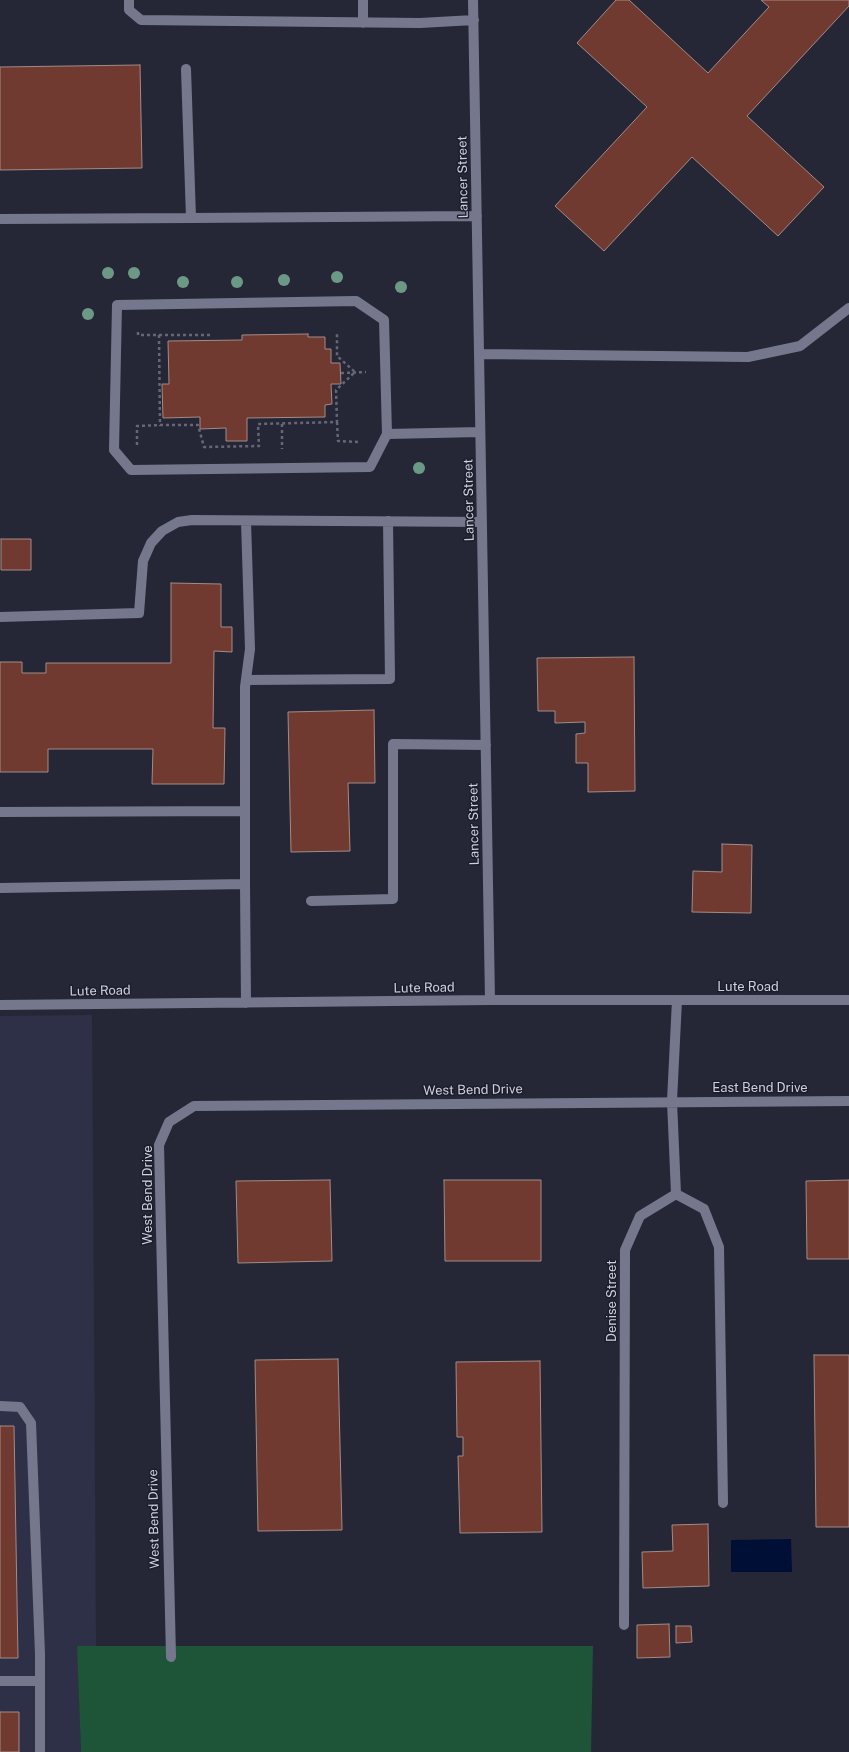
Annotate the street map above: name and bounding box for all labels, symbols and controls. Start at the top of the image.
street label: Lancer Street [454,136,472,218]
street label: Lancer Street [460,459,478,541]
street label: Lancer Street [465,783,483,865]
street label: Lute Road [717,979,779,995]
street label: Lute Road [393,980,455,996]
street label: Lute Road [69,983,131,999]
street label: East Bend Drive [712,1080,808,1096]
street label: West Bend Drive [423,1081,523,1099]
street label: West Bend Drive [140,1145,156,1245]
street label: Denise Street [604,1260,620,1342]
street label: West Bend Drive [145,1469,163,1569]

